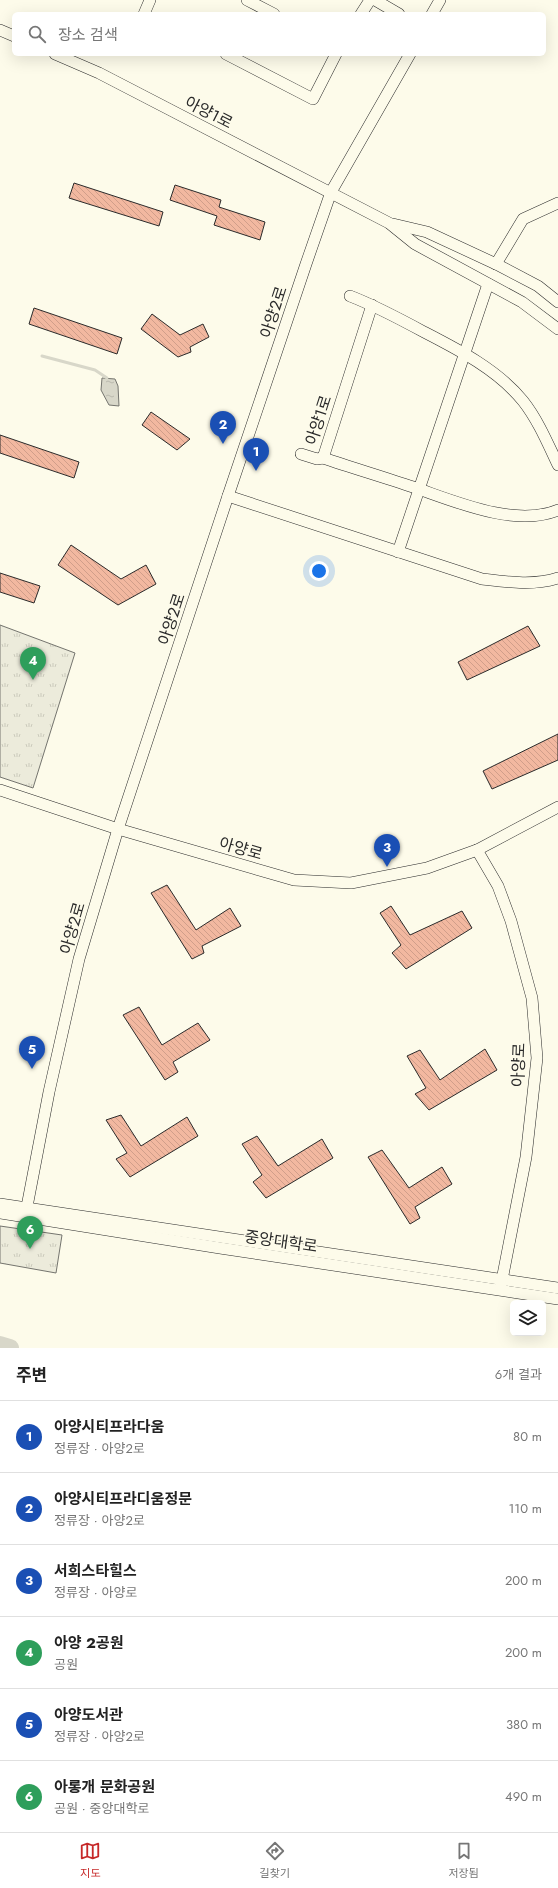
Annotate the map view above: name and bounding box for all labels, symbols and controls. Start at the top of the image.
search box [12,12,546,56]
icon: search [26,23,48,45]
text: 장소 검색 [58,24,118,46]
street label: 아양1로 [181,91,237,134]
street label: 아양2로 [254,283,293,341]
street label: 아양1로 [300,392,337,448]
pin: 2 [210,411,236,444]
pin: 1 [243,438,269,471]
your location [309,561,329,581]
street label: 아양2로 [152,590,191,648]
pin: 4 [20,647,46,680]
street label: 아양로 [216,831,266,866]
pin: 3 [374,834,400,867]
street label: 아양2로 [54,899,91,957]
pin: 5 [19,1036,45,1069]
street label: 아양로 [506,1042,531,1087]
pin: 6 [17,1216,43,1249]
street label: 중앙대학로 [243,1225,319,1258]
map controls [510,1300,546,1336]
button: layers [510,1300,546,1336]
text: 주변 [16,1363,47,1387]
text: 6개 결과 [495,1365,542,1384]
text: 아양시티프라다움 [54,1416,164,1438]
text: 1 [26,1427,32,1446]
text: 80 m [513,1427,542,1446]
text: 정류장 · 아양2로 [54,1439,145,1458]
text: 아양시티프라디움정문 [54,1488,192,1510]
text: 2 [25,1499,33,1518]
text: 110 m [508,1499,542,1518]
text: 정류장 · 아양2로 [54,1511,145,1530]
text: 서희스타힐스 [54,1560,137,1582]
text: 3 [25,1571,33,1590]
text: 200 m [505,1571,542,1590]
text: 정류장 · 아양로 [54,1583,137,1602]
text: 아양 2공원 [54,1632,124,1654]
text: 4 [24,1643,34,1662]
text: 200 m [505,1643,542,1662]
text: 공원 [54,1655,78,1674]
text: 아양도서관 [54,1704,123,1726]
text: 5 [25,1715,33,1734]
text: 380 m [506,1715,542,1734]
text: 정류장 · 아양2로 [54,1727,145,1746]
text: 아롱개 문화공원 [54,1776,155,1798]
text: 6 [25,1787,33,1806]
text: 490 m [505,1787,542,1806]
text: 공원 · 중앙대학로 [54,1799,149,1818]
tab: 지도 [79,1840,101,1881]
tab: 길찾기 [260,1840,290,1881]
tab: 저장됨 [448,1840,479,1881]

